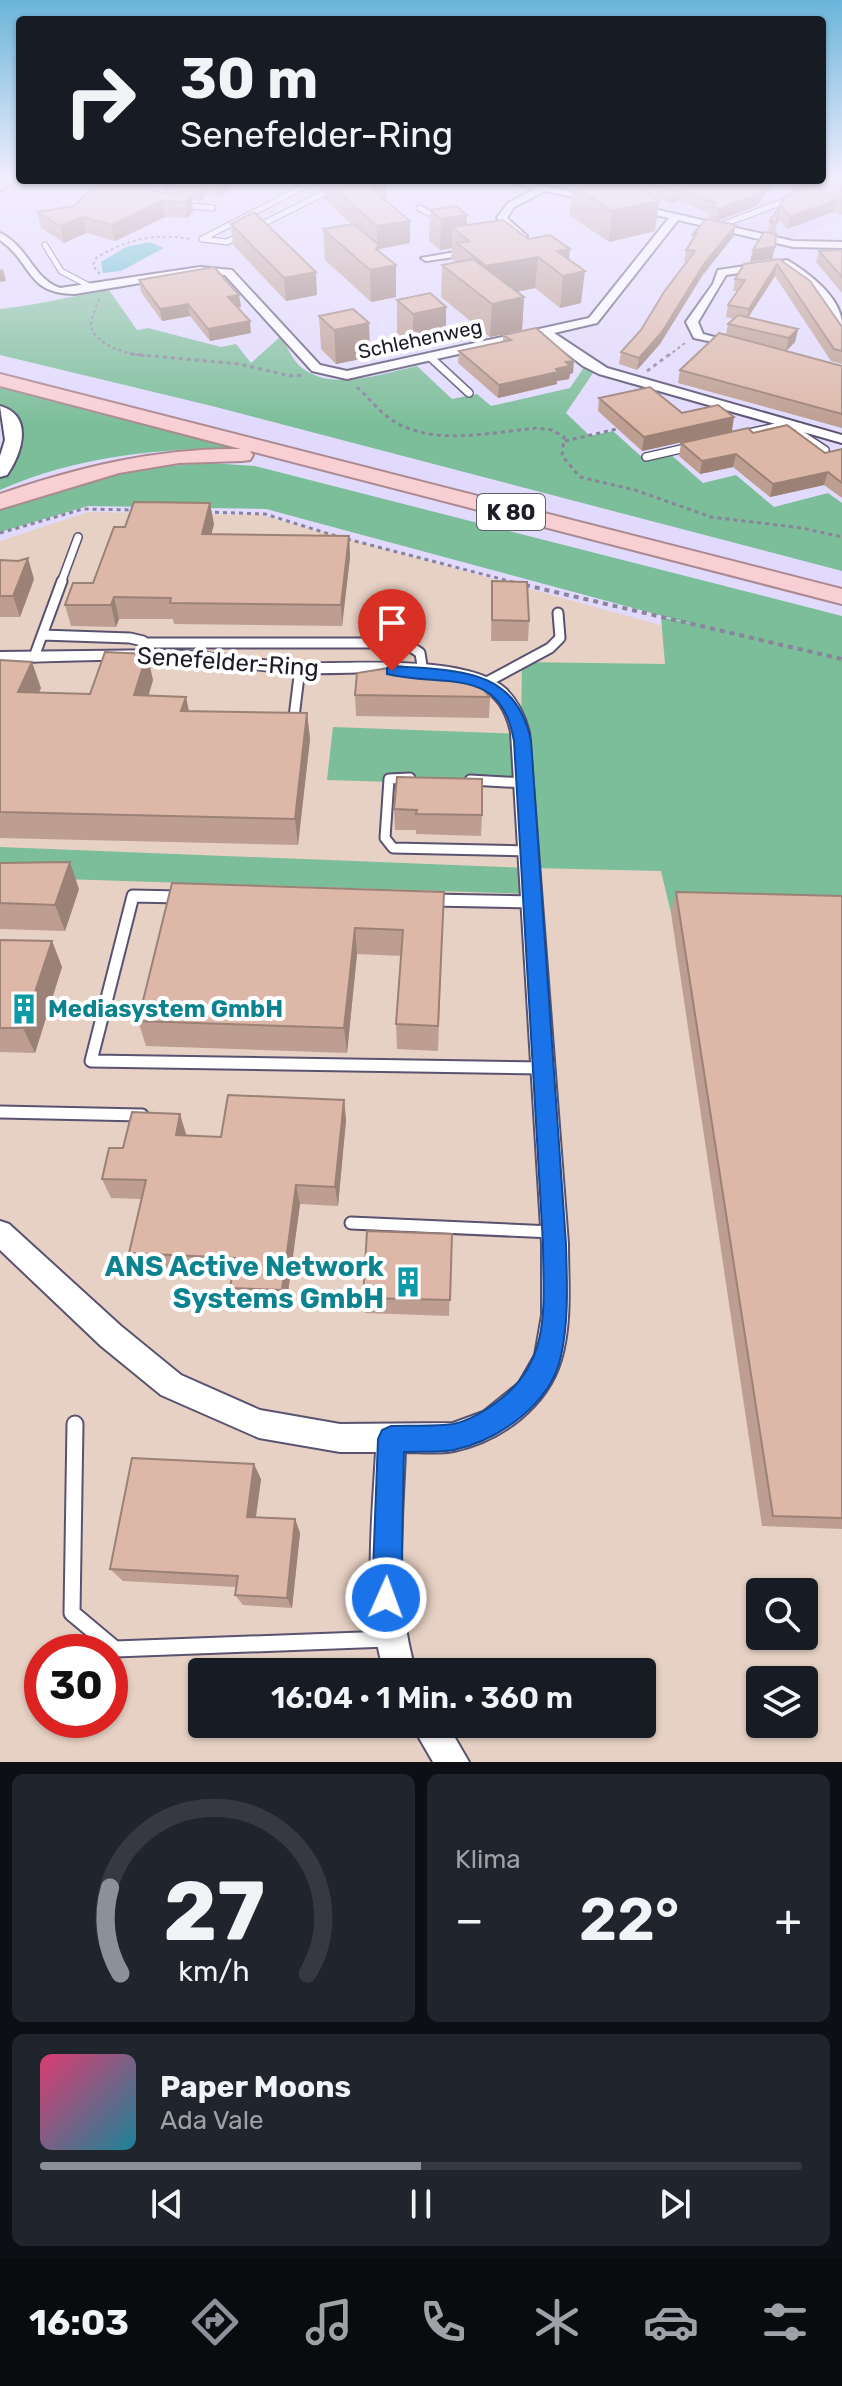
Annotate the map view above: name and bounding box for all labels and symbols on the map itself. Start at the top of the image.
street label: Schlehenweg [356,314,484,364]
road number: K 80 [477,494,545,530]
pin [358,589,426,671]
street label: Senefelder-Ring [136,642,320,682]
building icon: Mediasystem GmbH [7,992,41,1026]
place label: Mediasystem GmbH [48,995,283,1023]
place label: ANS Active Network Systems GmbH [105,1250,385,1315]
building icon: ANS Active Network Systems GmbH [391,1265,425,1299]
position arrow [344,1556,428,1640]
speed limit sign: 30 [24,1634,128,1738]

